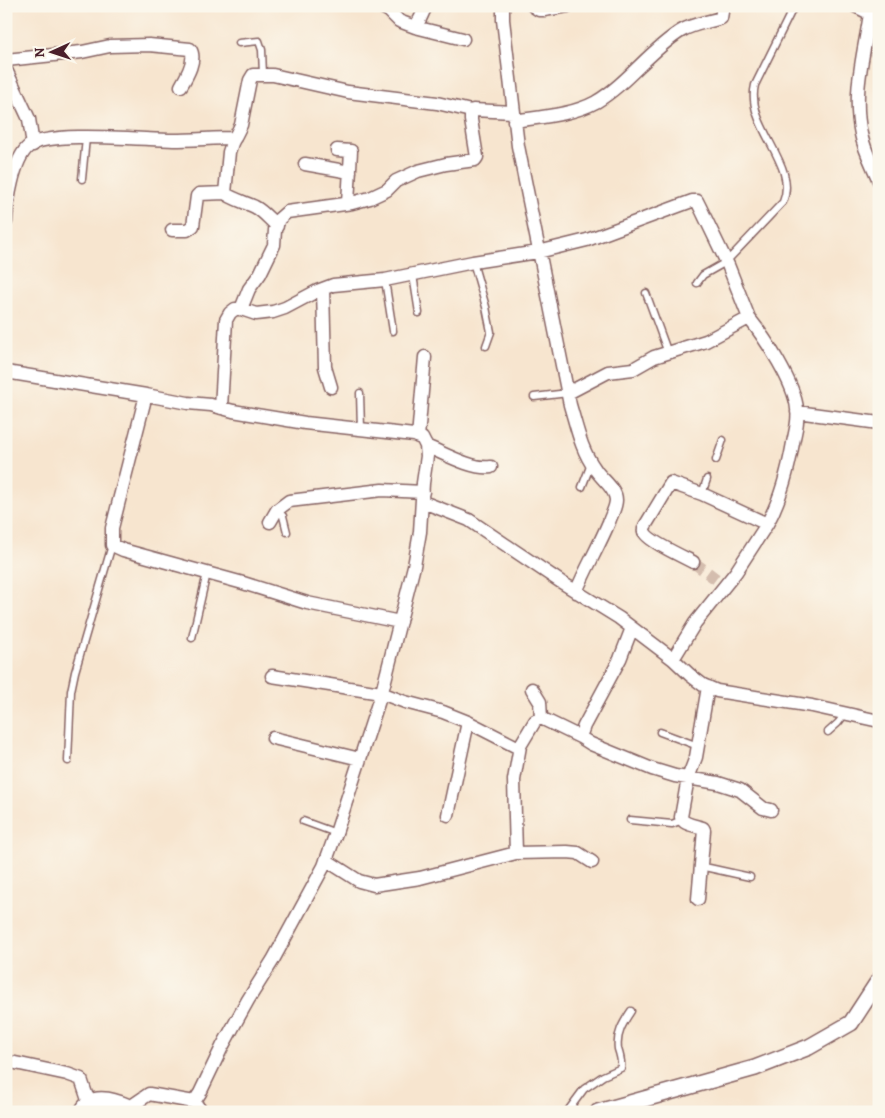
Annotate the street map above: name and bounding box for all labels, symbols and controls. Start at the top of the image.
north arrow [28,28,78,78]
text: N [30,47,49,58]

